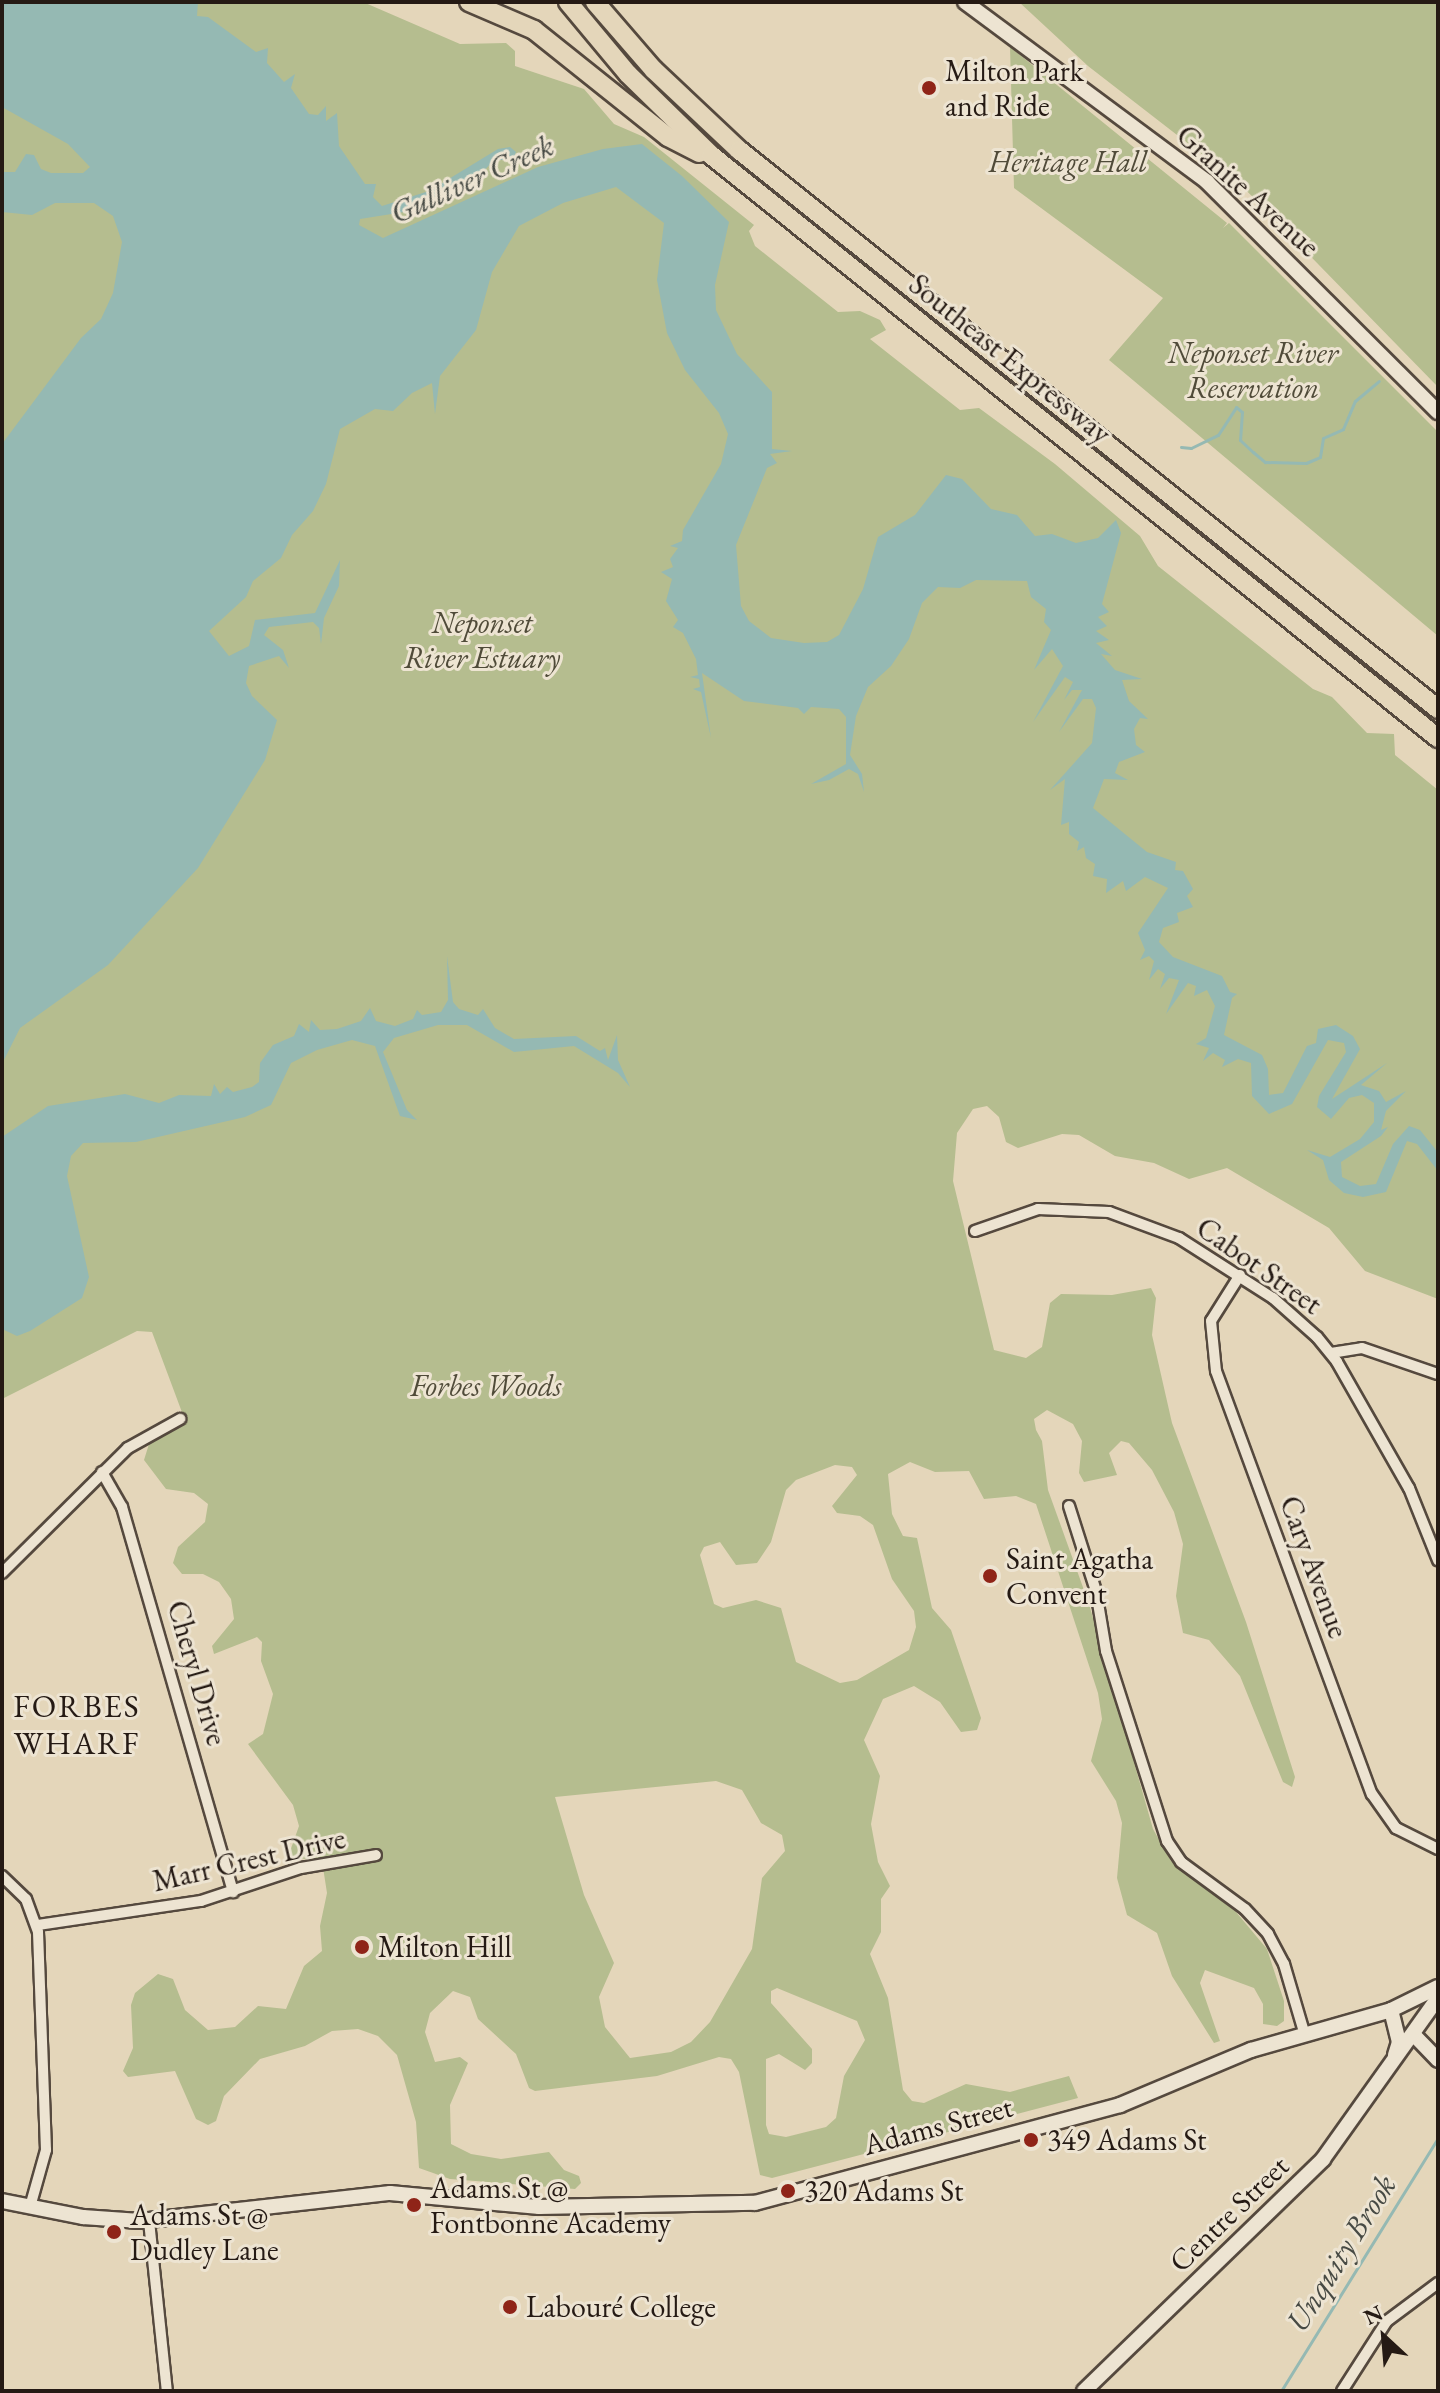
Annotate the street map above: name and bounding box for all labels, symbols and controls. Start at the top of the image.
place label: Milton Park and Ride [945,53,1084,124]
marker: Milton Park and Ride [920,79,938,97]
street label: Granite Avenue [1169,117,1327,265]
water label: Gulliver Creek [384,126,560,232]
park label: Heritage Hall [989,144,1147,180]
street label: Southeast Expressway [902,266,1118,452]
park label: Neponset River Reservation [1168,335,1338,406]
park label: Neponset River Estuary [404,605,560,676]
street label: Cabot Street [1189,1210,1329,1322]
park label: Forbes Woods [410,1368,562,1404]
street label: Cary Avenue [1272,1491,1356,1643]
place label: Saint Agatha Convent [1006,1541,1153,1612]
marker: Saint Agatha Convent [981,1567,999,1585]
street label: Cheryl Drive [159,1596,235,1750]
district label: FORBES WHARF [13,1688,141,1763]
street label: Marr Crest Drive [149,1820,349,1900]
place label: Milton Hill [378,1929,512,1965]
marker: Milton Hill [353,1938,371,1956]
street label: Adams Street [860,2089,1016,2163]
place label: 349 Adams St [1047,2122,1207,2158]
marker: 349 Adams St [1022,2131,1040,2149]
street label: Centre Street [1162,2148,1296,2280]
water label: Unquity Brook [1278,2168,1404,2338]
place label: Adams St @ Fontbonne Academy [430,2170,671,2240]
place label: 320 Adams St [804,2173,964,2209]
marker: 320 Adams St [779,2182,797,2200]
marker: Adams St @ Fontbonne Academy [405,2196,423,2214]
place label: Adams St @ Dudley Lane [130,2197,279,2268]
marker: Adams St @ Dudley Lane [105,2223,123,2241]
place label: Labouré College [526,2289,716,2325]
north arrow [1344,2297,1424,2377]
marker: Labouré College [501,2298,519,2316]
text: N [1359,2298,1388,2332]

